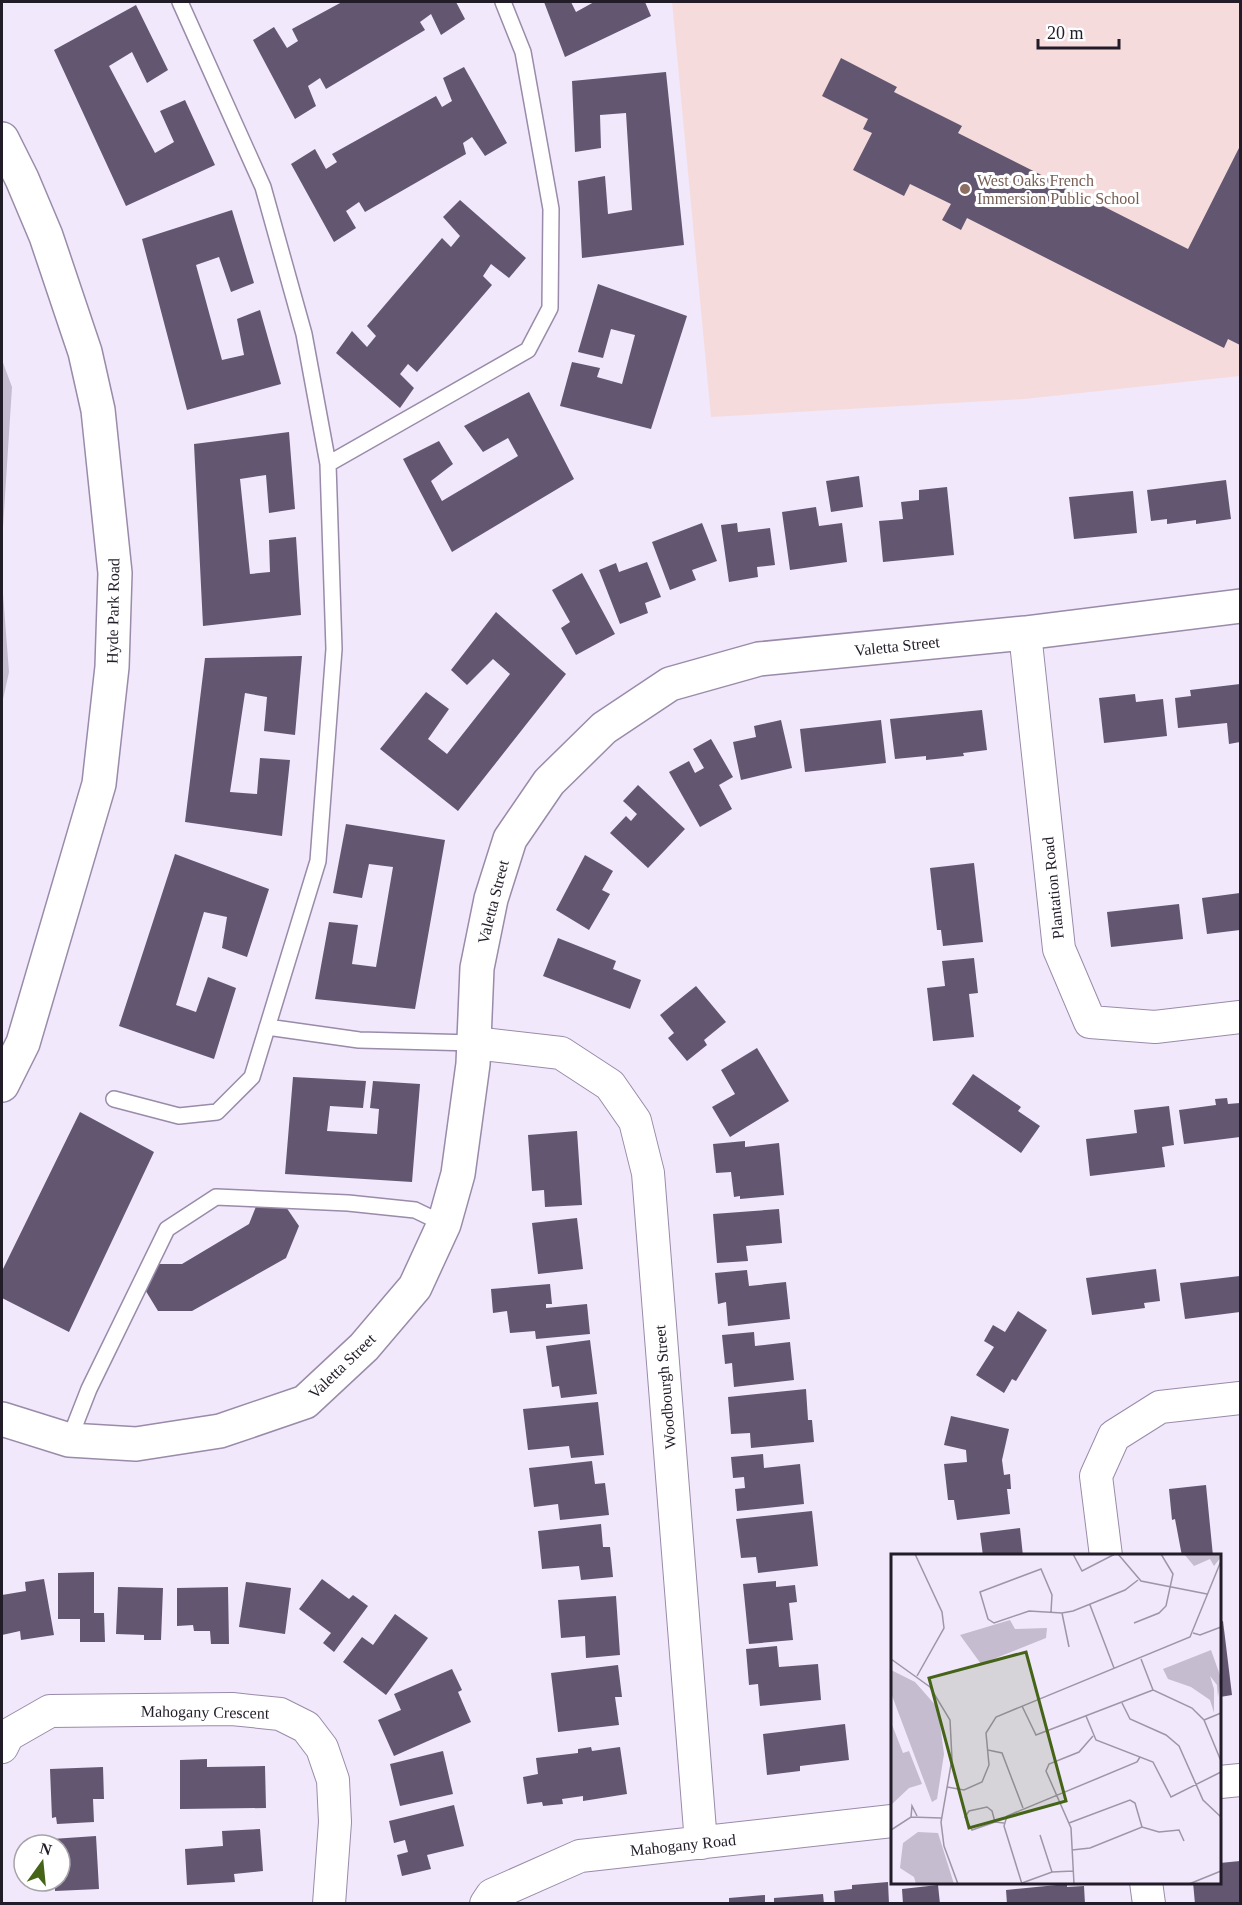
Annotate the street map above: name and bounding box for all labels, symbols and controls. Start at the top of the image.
scale bar [1038,12,1119,50]
text: 20 m [1047,23,1084,43]
place label: West Oaks French Immersion Public School [977,172,1140,207]
marker: West Oaks French Immersion Public School [958,182,972,196]
street label: Hyde Park Road [104,558,123,664]
street label: Valetta Street [853,633,941,659]
street label: Plantation Road [1039,836,1067,940]
street label: Valetta Street [474,858,512,946]
street label: Woodbourgh Street [651,1324,680,1450]
street label: Valetta Street [305,1330,379,1402]
inset map [891,1554,1221,1884]
street label: Mahogany Crescent [141,1702,270,1723]
street label: Mahogany Road [629,1831,737,1860]
north arrow [12,1833,72,1893]
text: N [38,1839,54,1859]

